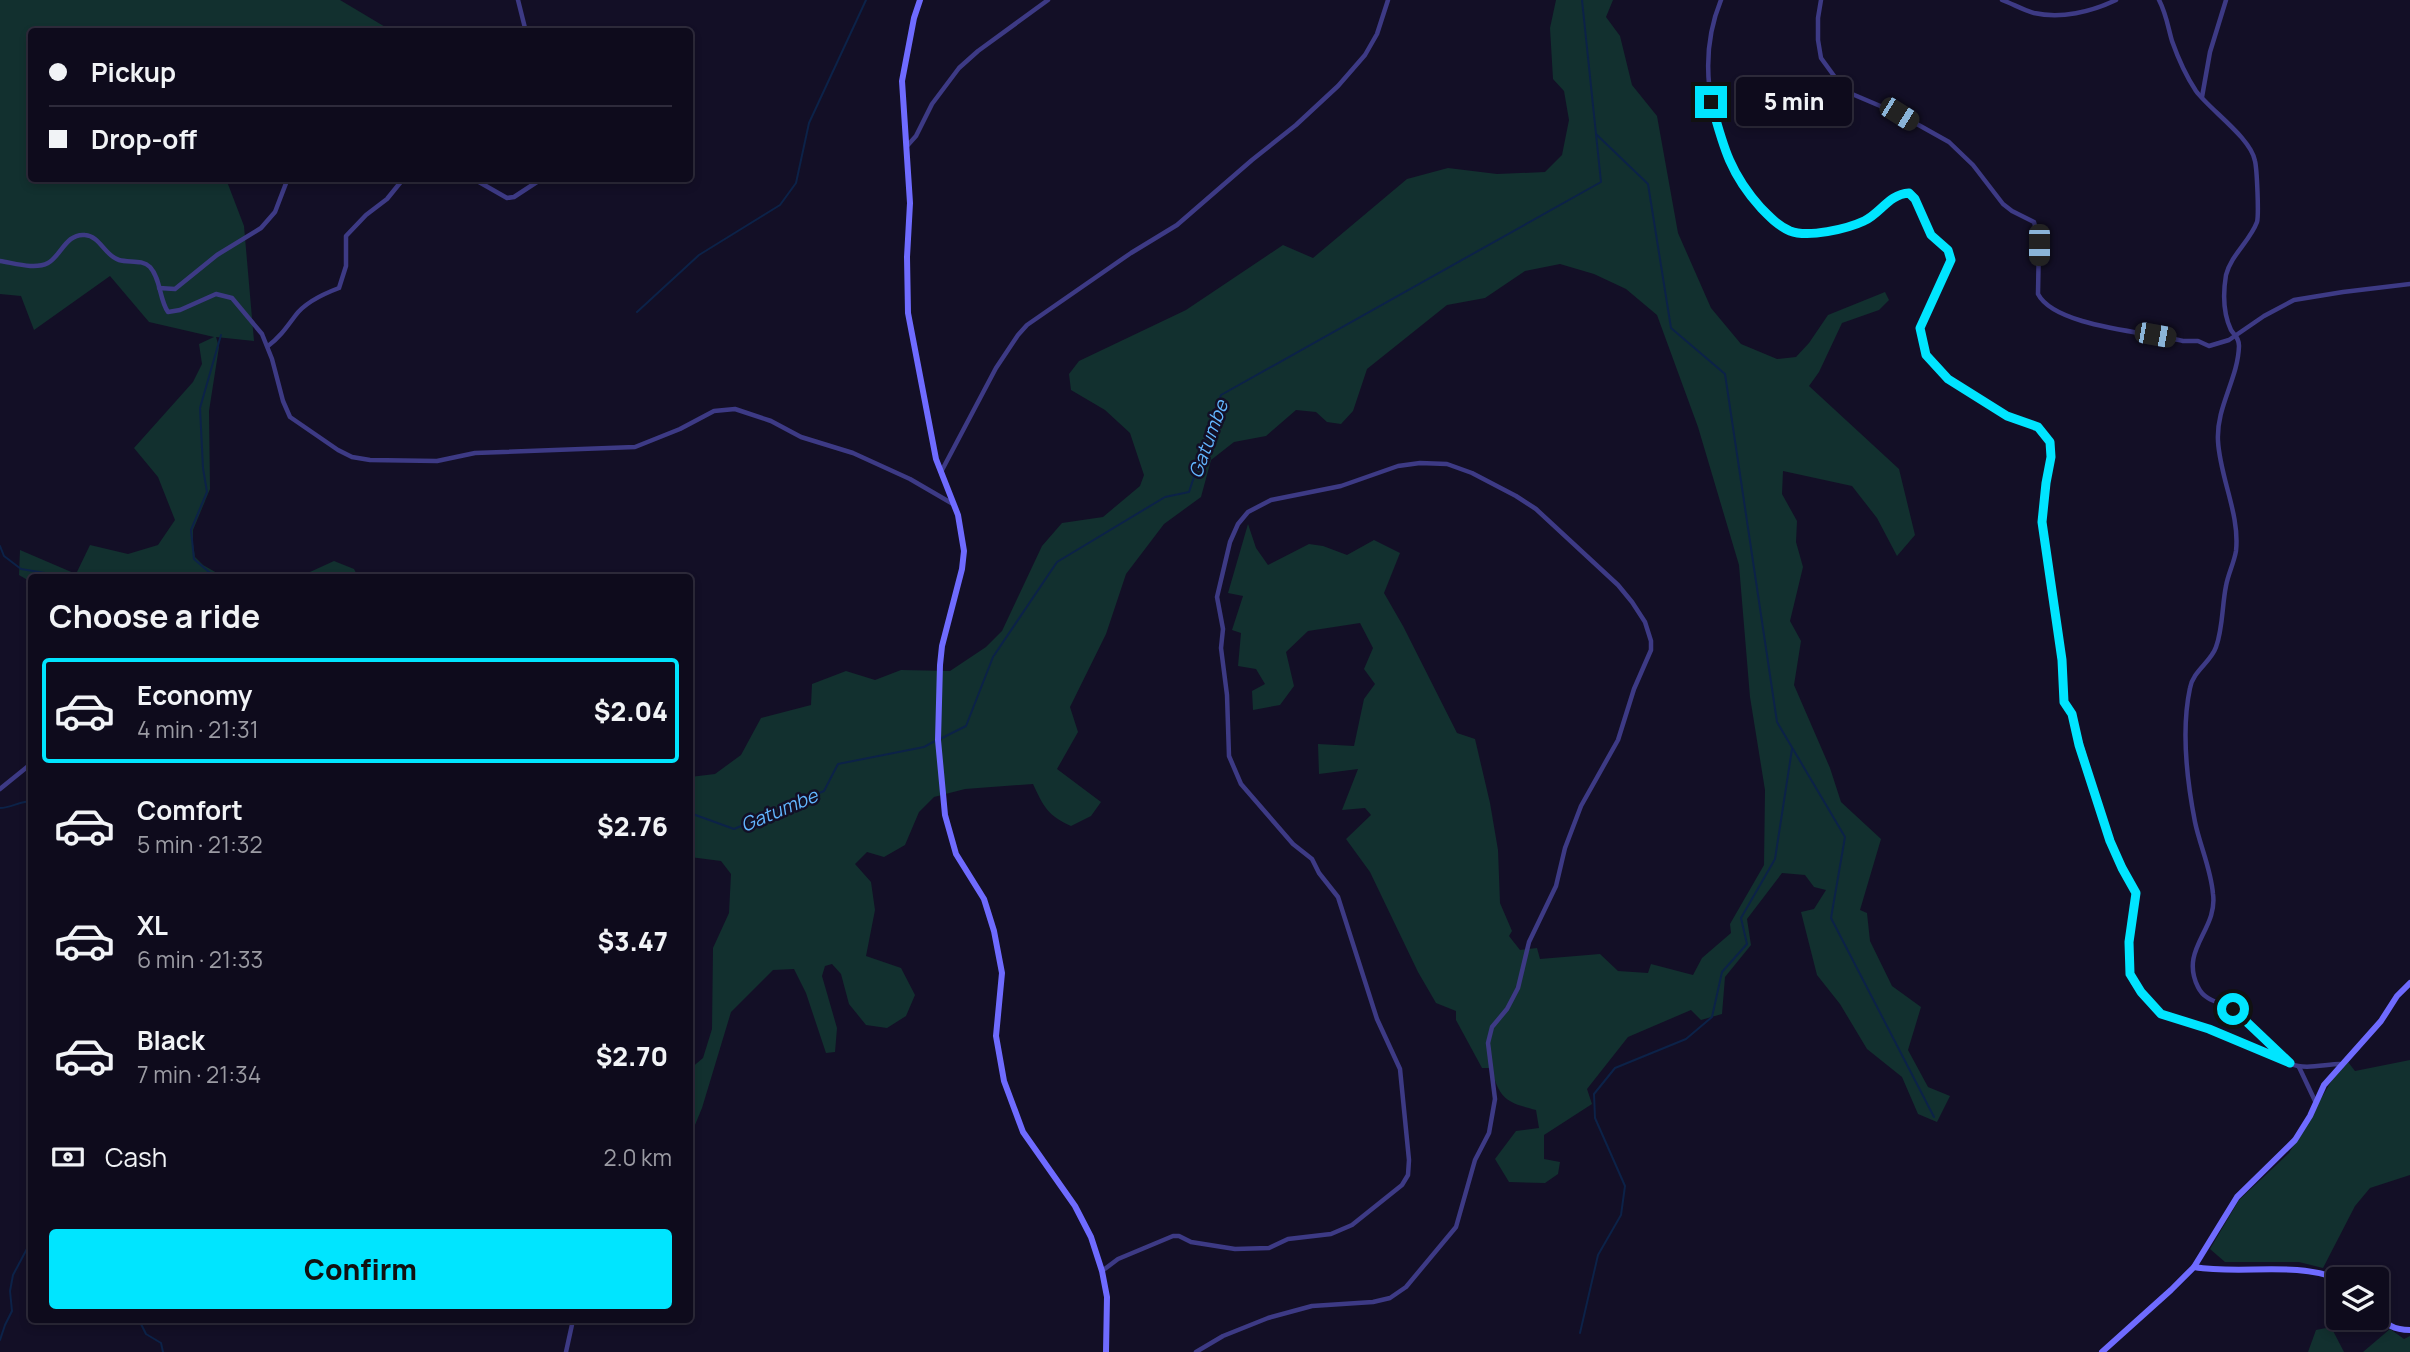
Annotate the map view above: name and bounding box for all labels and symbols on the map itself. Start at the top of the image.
callout: 5 min [1736,78,1851,126]
route end [1695,86,1727,118]
car [1876,94,1923,134]
car [2029,224,2050,266]
car [2133,321,2178,349]
water label: Gatumbe [1182,395,1235,482]
water label: Gatumbe [736,781,823,838]
route start [2217,993,2249,1025]

